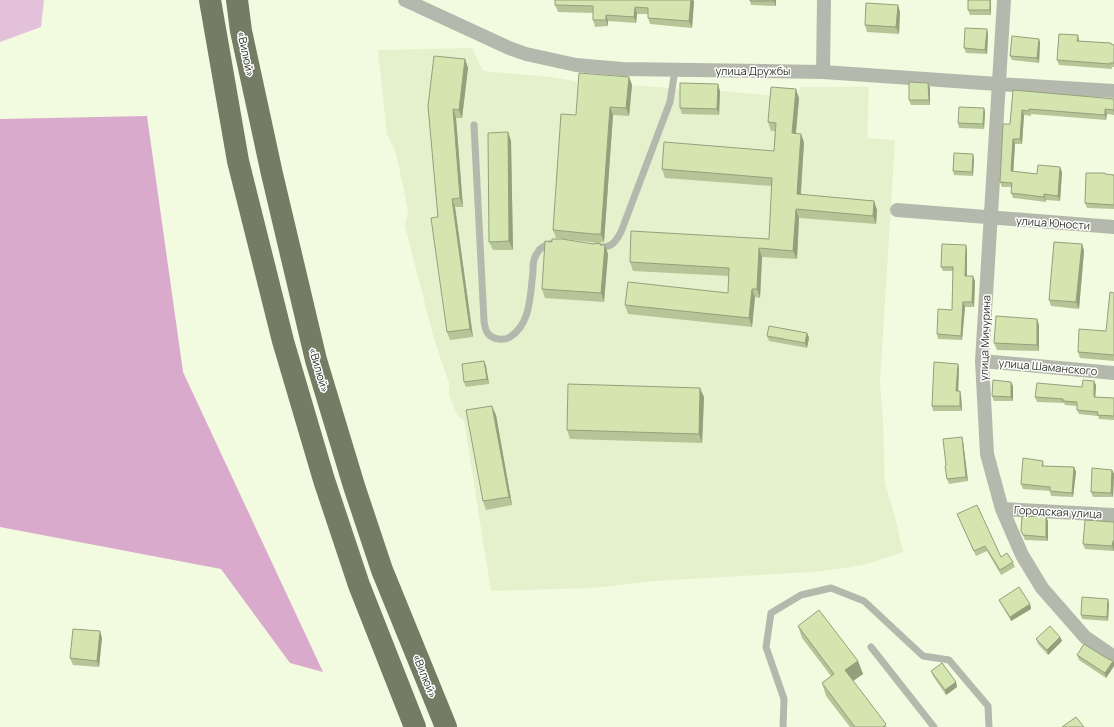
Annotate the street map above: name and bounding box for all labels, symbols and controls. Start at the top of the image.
street label: «Вилюй» [234,30,259,78]
street label: улица Дружбы [716,63,790,78]
street label: улица Юности [1016,212,1091,233]
street label: улица Мичурина [976,295,993,381]
street label: «Вилюй» [306,346,333,394]
street label: улица Шаманского [998,355,1099,378]
street label: Городская улица [1014,502,1102,521]
street label: «Вилюй» [410,652,441,700]

